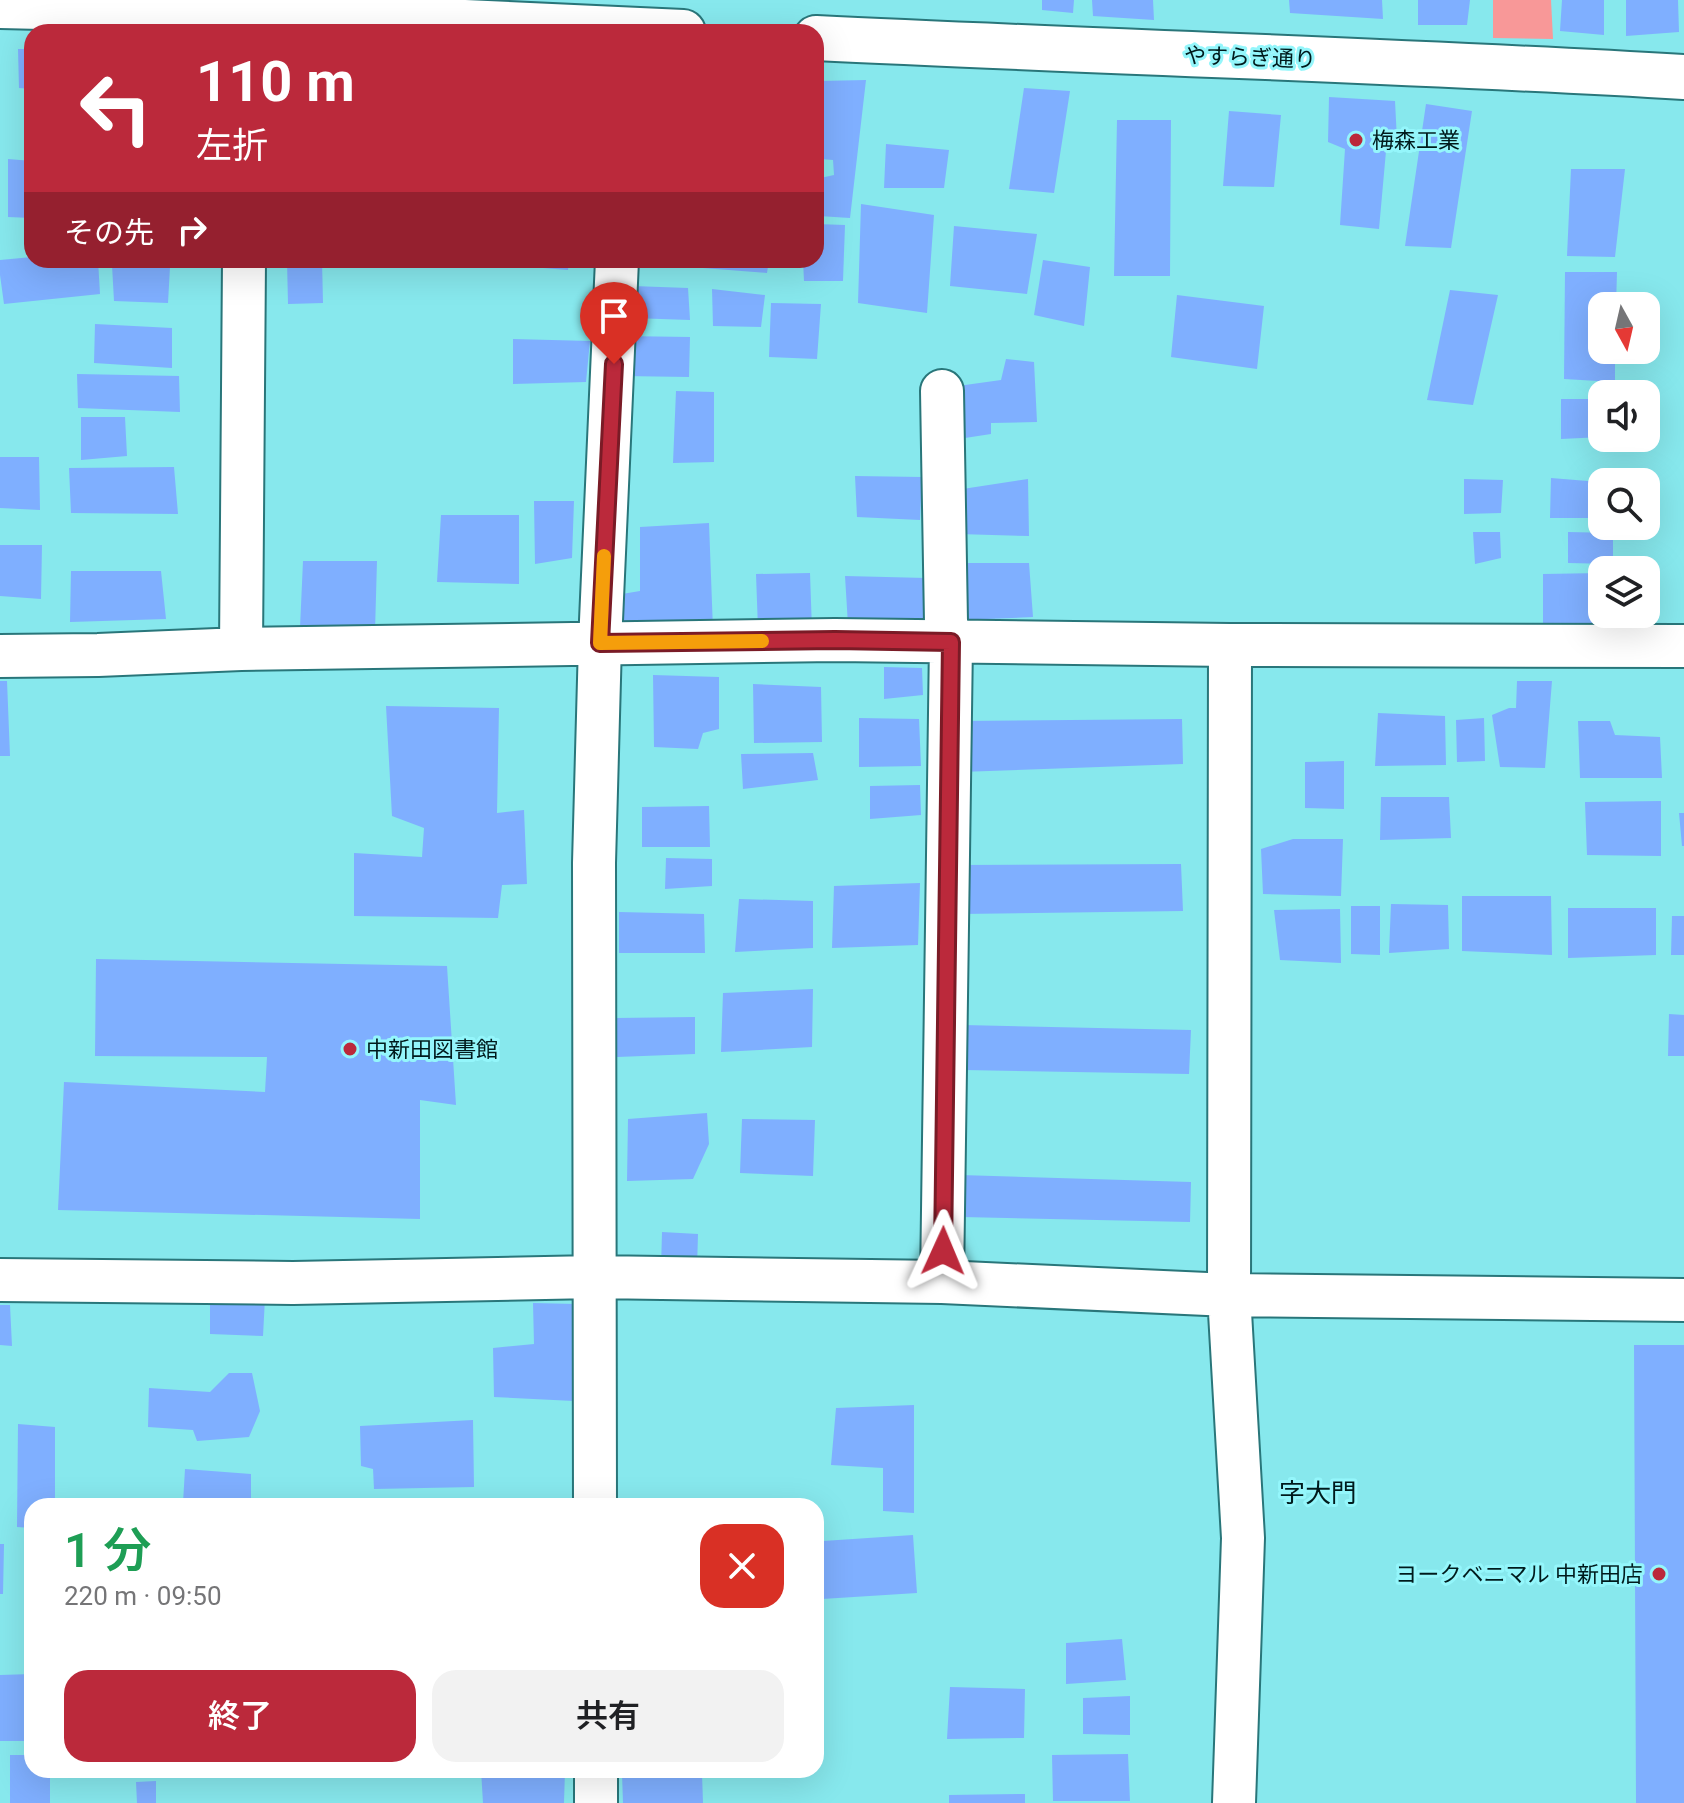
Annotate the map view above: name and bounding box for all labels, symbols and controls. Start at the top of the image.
street label: やすらぎ通り [1184,43,1316,72]
text: 110 m [196,49,355,115]
icon: left [64,56,168,160]
text: 左折 [196,125,268,167]
place label: 梅森工業 [1372,128,1460,153]
marker: 梅森工業 [1347,131,1365,149]
icon: right [170,208,214,252]
text: その先 [64,215,154,250]
pin [580,282,648,364]
north arrow [1588,292,1660,364]
map controls [1588,292,1660,628]
icon: arrive [592,294,636,338]
button: sound [1588,380,1660,452]
button: search [1588,468,1660,540]
button: layers [1588,556,1660,628]
place label: 中新田図書館 [366,1037,498,1062]
marker: 中新田図書館 [341,1040,359,1058]
position arrow [901,1209,985,1293]
district label: 字大門 [1279,1478,1357,1508]
text: 1 分 [64,1522,151,1579]
button: close [700,1524,784,1608]
place label: ヨークベニマル 中新田店 [1396,1562,1643,1587]
marker: ヨークベニマル 中新田店 [1650,1565,1668,1583]
text: 220 m · 09:50 [64,1581,222,1611]
button: 終了 [64,1670,416,1762]
button: 共有 [432,1670,784,1762]

